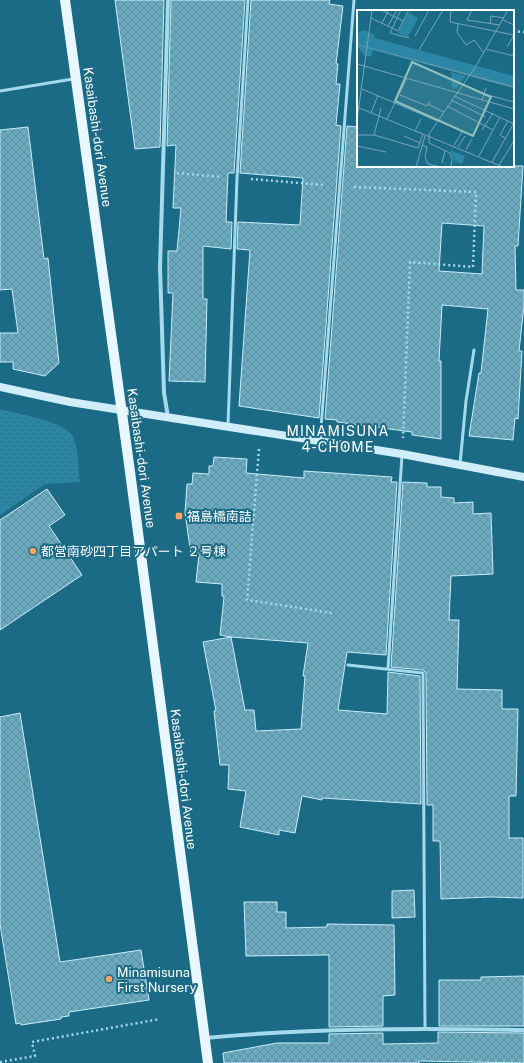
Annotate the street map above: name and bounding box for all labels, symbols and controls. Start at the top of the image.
inset map [357,10,514,167]
street label: Kasaibashi-dori Avenue [80,66,115,208]
street label: Kasaibashi-dori Avenue [124,387,159,529]
district label: MINAMISUNA 4-CHOME [287,423,389,455]
place label: 福島橋南詰 [187,509,252,524]
marker: 福島橋南詰 [174,511,184,521]
place label: 都営南砂四丁目アパート ２号棟 [41,544,226,559]
marker: 都営南砂四丁目アパート ２号棟 [28,546,38,556]
street label: Kasaibashi-dori Avenue [167,708,200,850]
place label: Minamisuna First Nursery [117,965,196,995]
marker: Minamisuna First Nursery [104,974,114,984]

